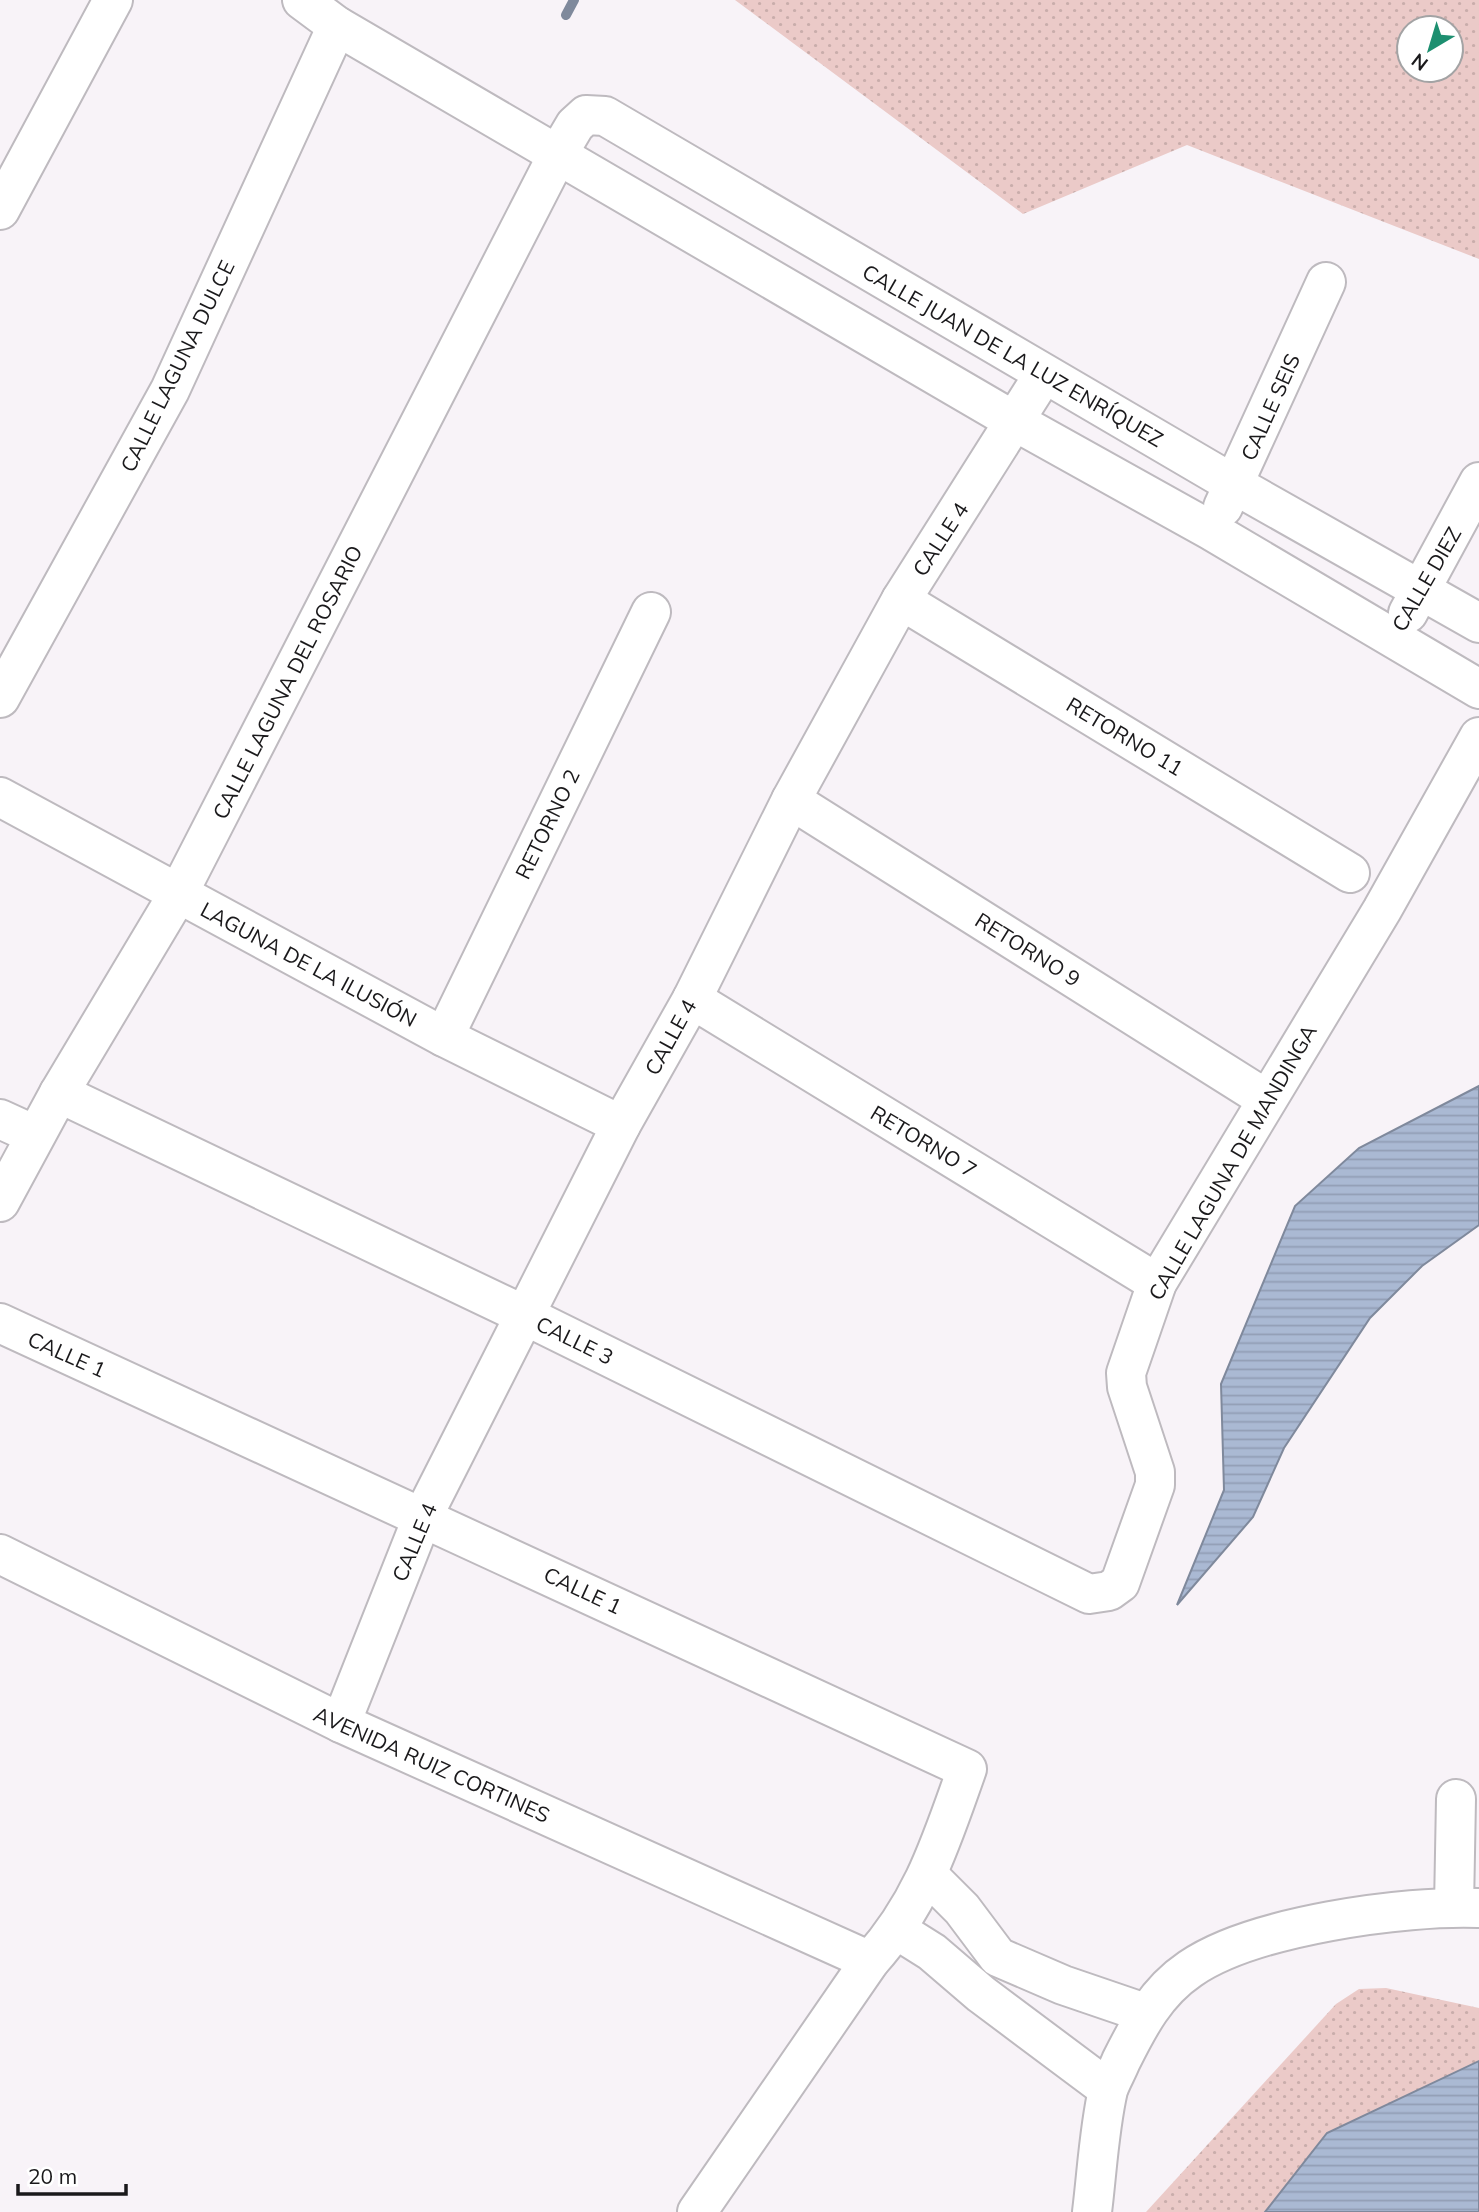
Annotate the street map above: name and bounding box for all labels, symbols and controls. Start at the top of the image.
north arrow [1395,14,1465,84]
text: N [1406,49,1433,76]
street label: CALLE LAGUNA DULCE [114,256,240,476]
street label: CALLE JUAN DE LA LUZ ENRÍQUEZ [858,258,1168,452]
street label: CALLE SEIS [1235,350,1305,464]
street label: CALLE 4 [907,497,974,581]
street label: CALLE DIEZ [1386,522,1466,636]
street label: CALLE LAGUNA DEL ROSARIO [206,541,368,823]
street label: RETORNO 11 [1062,691,1188,781]
street label: RETORNO 2 [509,765,585,883]
street label: LAGUNA DE LA ILUSIÓN [196,896,422,1032]
street label: RETORNO 9 [971,906,1085,992]
street label: CALLE 4 [639,994,702,1079]
street label: CALLE LAGUNA DE MANDINGA [1142,1019,1322,1304]
street label: RETORNO 7 [866,1099,982,1183]
street label: CALLE 3 [532,1310,618,1370]
street label: CALLE 1 [24,1325,110,1383]
street label: CALLE 4 [386,1498,442,1585]
street label: CALLE 1 [540,1561,626,1619]
street label: AVENIDA RUIZ CORTINES [310,1700,554,1828]
scale bar [18,2152,126,2196]
text: 20 m [28,2163,77,2189]

